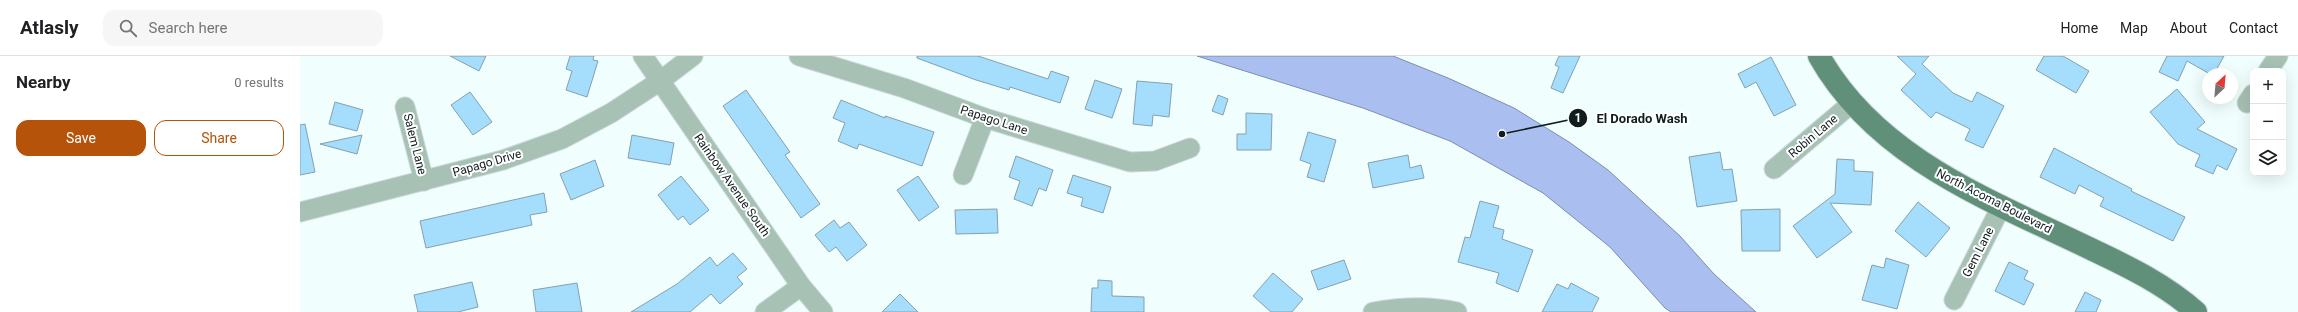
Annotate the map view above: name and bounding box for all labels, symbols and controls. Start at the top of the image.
search box [103,10,383,46]
text: Atlasly [20,16,79,39]
icon: search [117,17,139,39]
text: Search here [149,19,228,37]
text: Home [2060,20,2098,36]
text: Map [2120,20,2148,36]
text: About [2170,20,2207,36]
text: Contact [2229,20,2278,36]
north arrow [2202,68,2238,104]
map controls [2250,68,2286,176]
button: + [2250,68,2286,104]
text: Nearby [16,72,71,92]
text: 0 results [234,75,284,90]
street label: Papago Lane [959,103,1029,137]
button: − [2250,104,2286,140]
callout: El Dorado Wash [1568,106,1696,131]
text: 1 [1575,111,1581,125]
text: El Dorado Wash [1596,111,1688,126]
street label: Salem Lane [401,112,429,176]
street label: Robin Lane [1786,112,1840,160]
button: Save [16,120,146,156]
button: Share [154,120,284,156]
street label: Rainbow Avenue South [691,131,773,239]
button: layers [2250,140,2286,176]
street label: Papago Drive [451,147,523,179]
street label: North Acoma Boulevard [1934,166,2054,236]
street label: Gem Lane [1959,225,1997,279]

